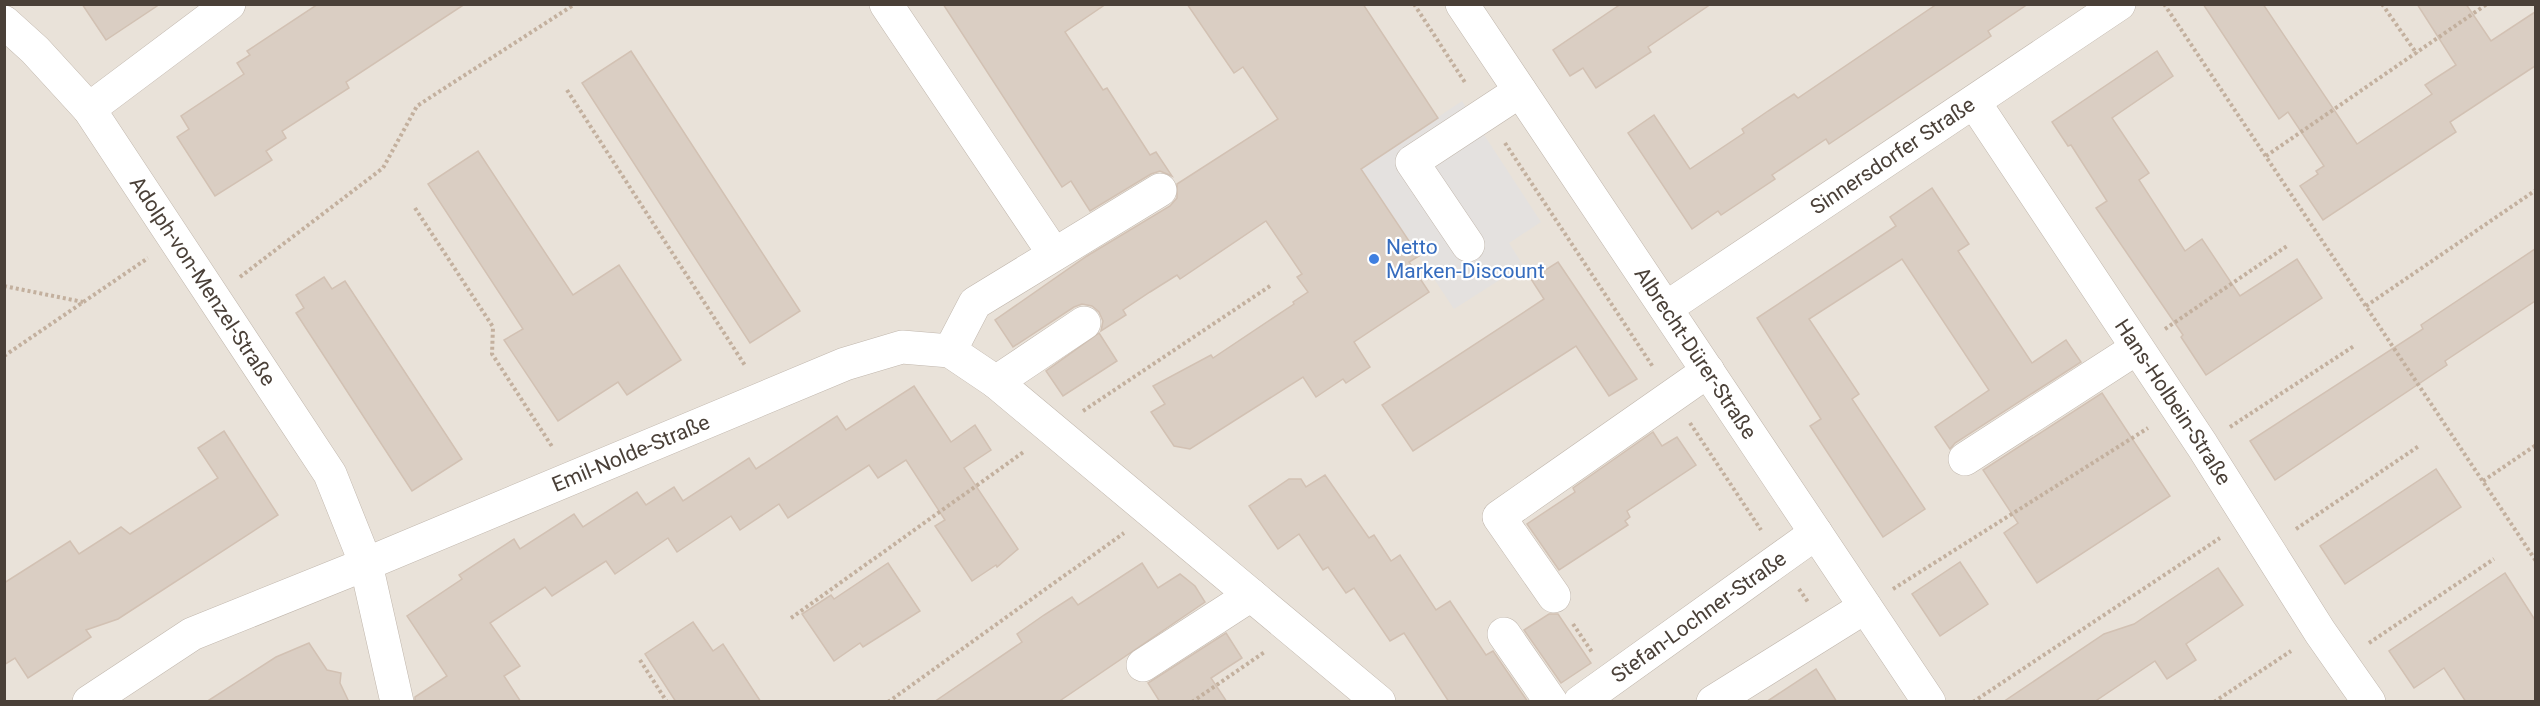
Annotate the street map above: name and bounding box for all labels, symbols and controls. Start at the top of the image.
street label: Sinnersdorfer Straße [1806,92,1979,220]
street label: Adolph-von-Menzel-Straße [125,172,280,390]
place label: Netto Marken-Discount [1386,235,1545,283]
marker: Netto Marken-Discount [1367,252,1381,266]
street label: Albrecht-Dürer-Straße [1630,263,1762,443]
street label: Hans-Holbein-Straße [2110,315,2236,489]
street label: Emil-Nolde-Straße [549,410,713,497]
street label: Stefan-Lochner-Straße [1607,546,1791,688]

